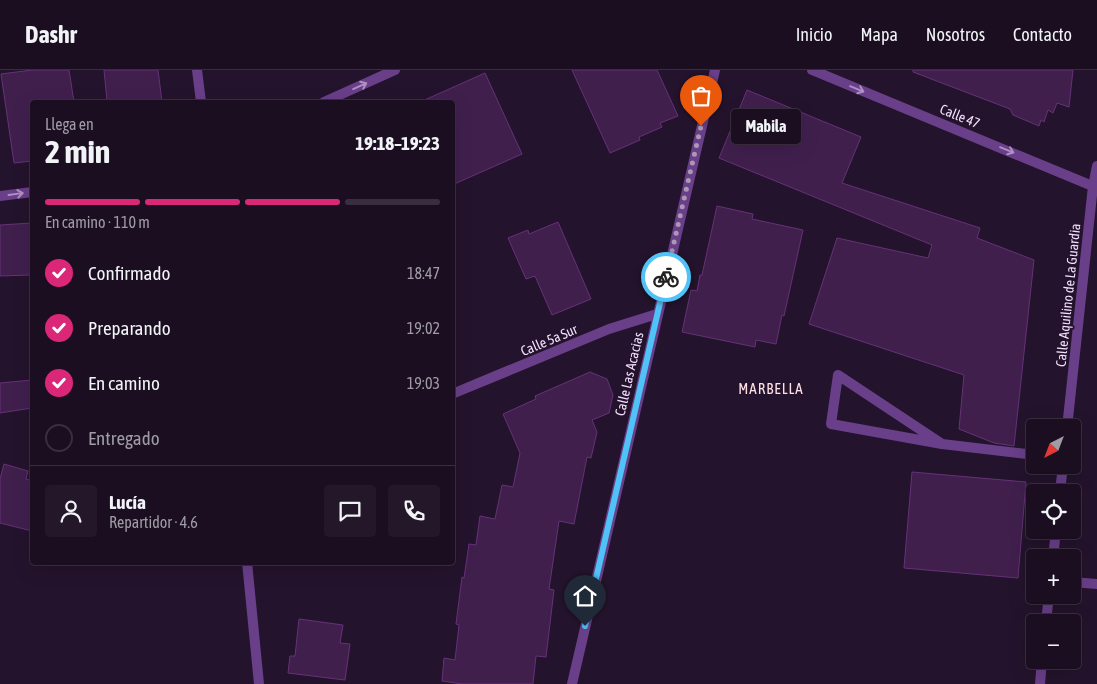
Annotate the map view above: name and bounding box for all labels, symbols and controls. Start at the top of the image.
text: Dashr [25,21,77,48]
text: Inicio [796,24,832,45]
text: Mapa [860,24,898,45]
text: Nosotros [926,24,985,45]
text: Contacto [1013,24,1072,45]
pin [680,75,722,126]
one-way arrow [352,81,367,91]
icon: bag [687,82,715,110]
one-way arrow [849,84,864,94]
street label: Calle 47 [938,101,982,131]
callout: Mabila [731,108,801,144]
text: Llega en [45,115,94,133]
text: Mabila [745,117,787,135]
text: 19:18–19:23 [355,132,440,154]
text: 2 min [45,133,110,170]
one-way arrow [999,146,1014,156]
one-way arrow [8,189,24,199]
text: En camino · 110 m [45,213,150,231]
street label: Calle Aquilino de La Guardia [1053,223,1083,367]
courier [641,252,691,302]
icon: check [45,259,73,287]
text: Confirmado [88,262,170,284]
icon: bike [652,263,680,291]
text: 18:47 [407,264,440,282]
icon: check [45,314,73,342]
text: Preparando [88,317,171,339]
text: 19:02 [407,319,440,337]
street label: Calle 5a Sur [518,321,581,359]
street label: Calle Las Acacias [612,330,646,417]
icon: check [45,369,73,397]
text: En camino [88,372,160,394]
text: 19:03 [407,374,440,392]
district label: MARBELLA [738,380,804,397]
north arrow [1026,419,1081,474]
map controls [1026,419,1081,669]
text: Entregado [88,427,160,449]
button: locate [1026,484,1081,539]
button: person [45,485,97,537]
button: chat [324,485,376,537]
button: phone [388,485,440,537]
text: Lucía [109,491,146,513]
text: Repartidor · 4.6 [109,513,198,531]
button: + [1026,549,1081,604]
pin [564,575,606,626]
icon: home [571,582,599,610]
button: − [1026,614,1081,669]

